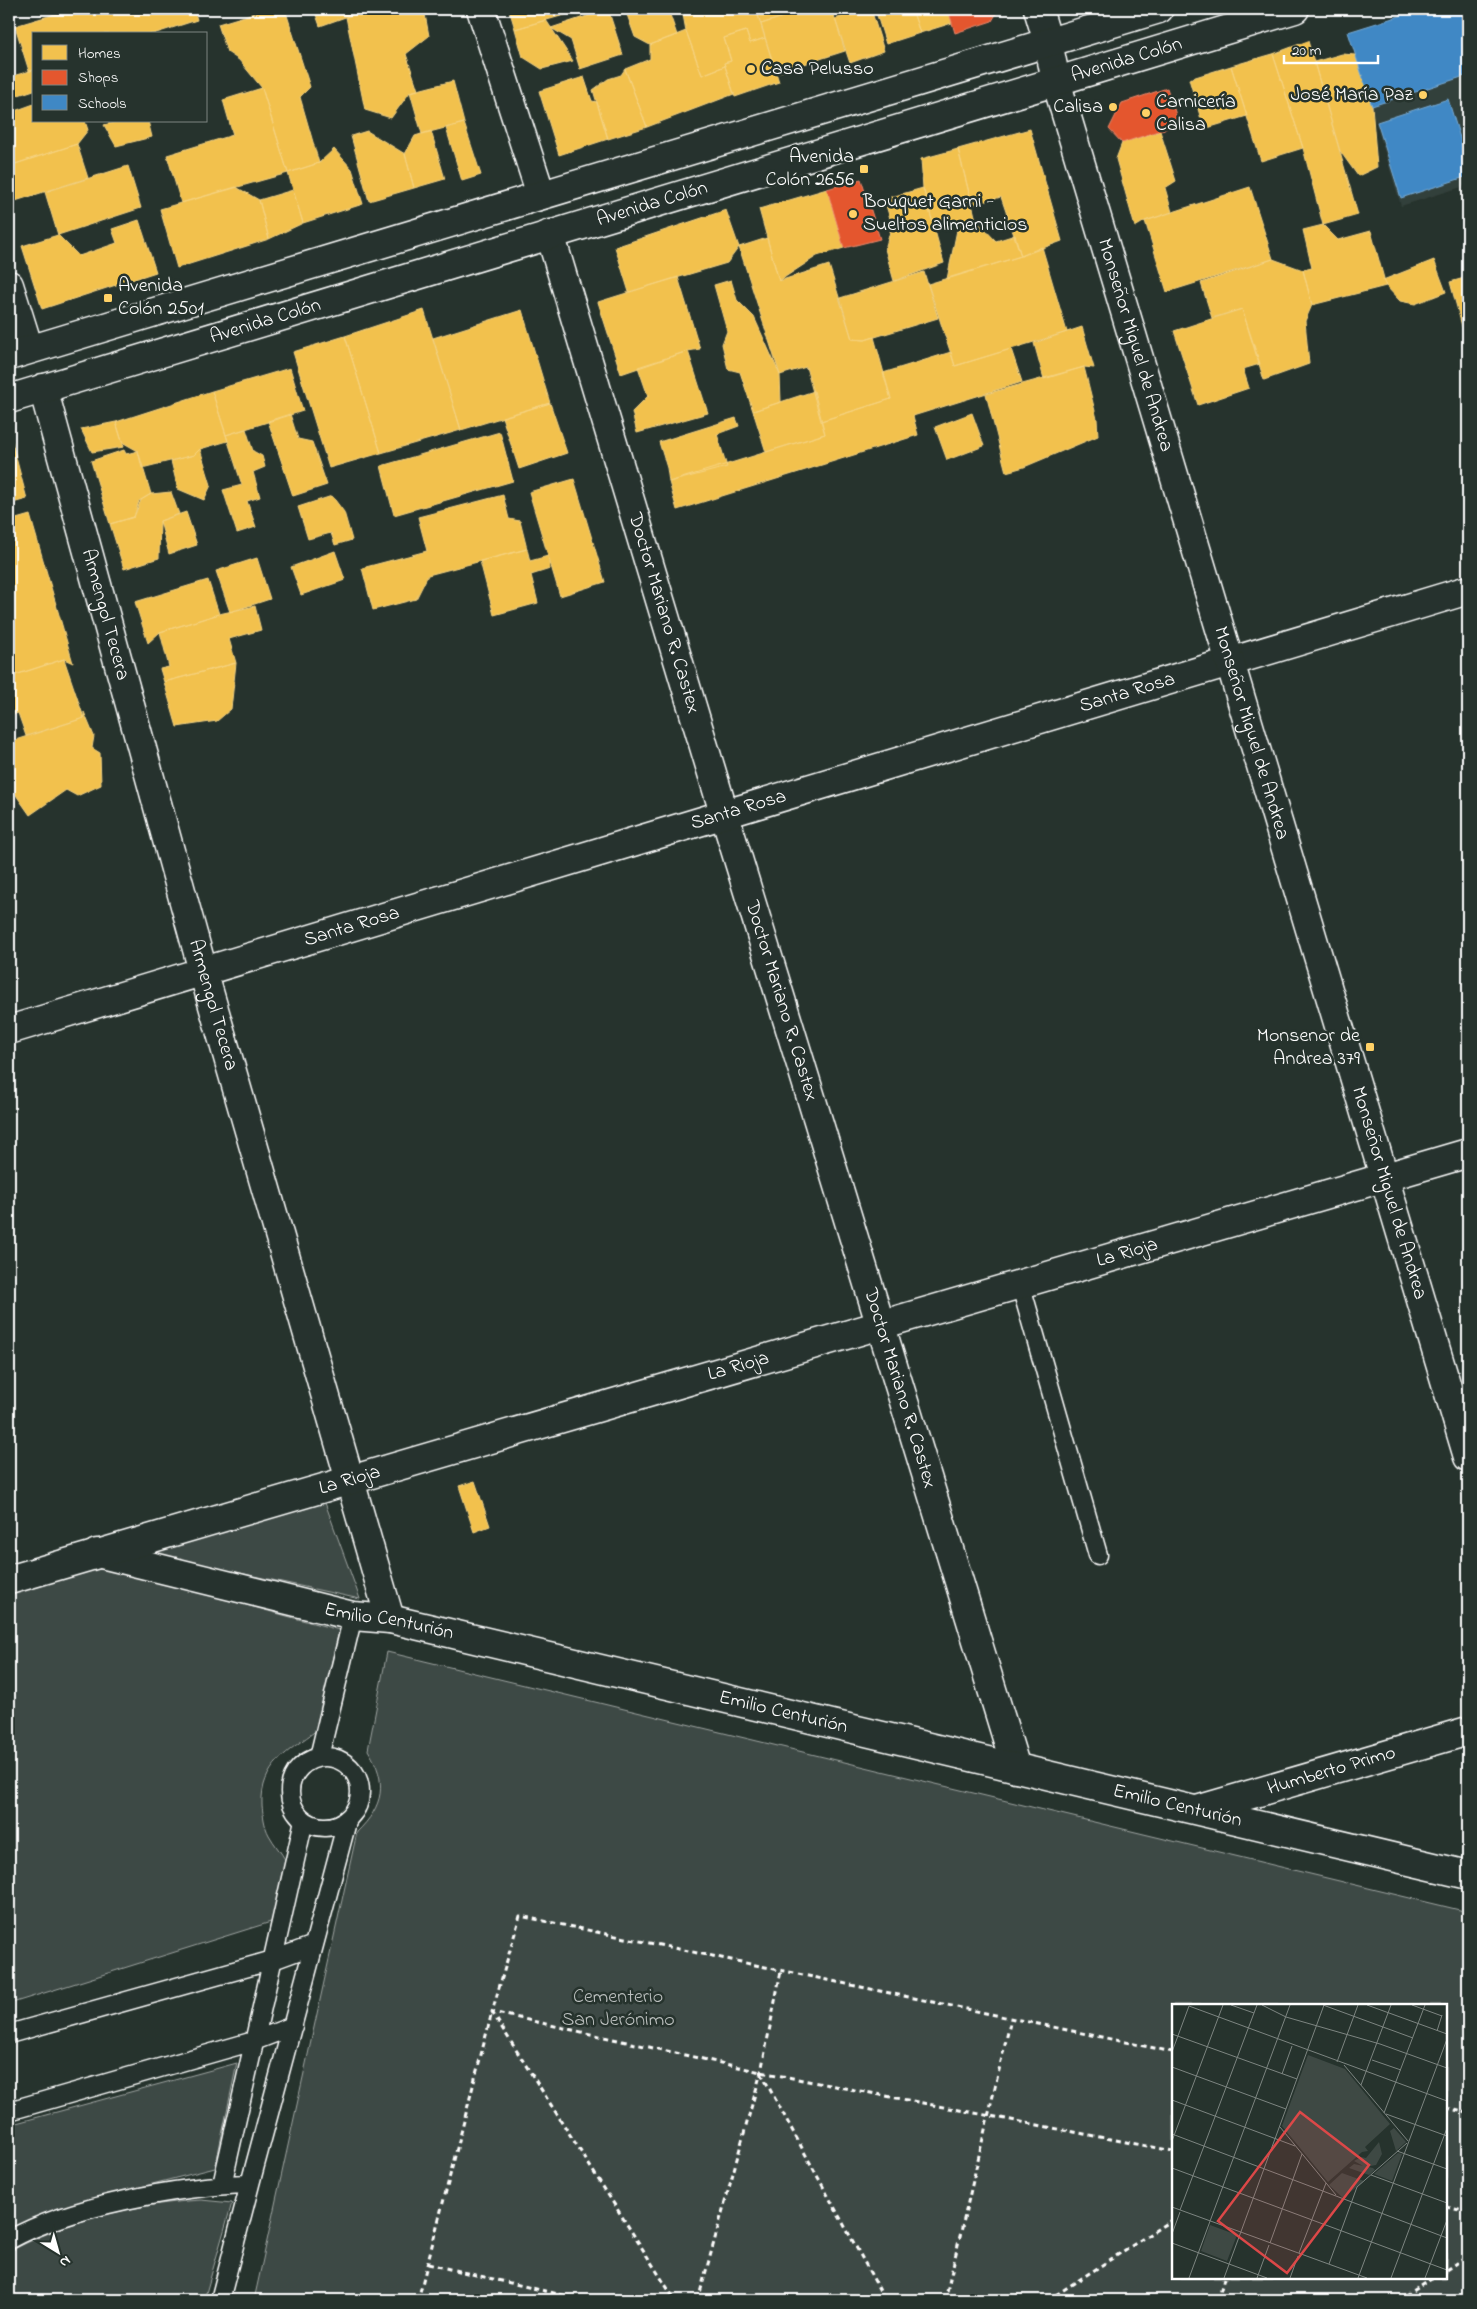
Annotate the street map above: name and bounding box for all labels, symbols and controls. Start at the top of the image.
street label: Avenida Colón [1068,29,1186,91]
legend [32,32,208,122]
scale bar [1284,32,1378,64]
text: 20 m [1292,40,1322,62]
text: Homes [78,43,121,65]
place label: Casa Pelusso [761,55,874,84]
marker: Casa Pelusso [745,63,757,75]
text: Shops [78,67,118,89]
place label: José María Paz [1291,81,1414,110]
place label: Carnicería Calisa [1156,88,1236,140]
marker: José María Paz [1417,89,1429,101]
text: Schools [78,93,127,115]
place label: Calisa [1053,93,1103,122]
marker: Calisa [1107,101,1119,113]
marker: Carnicería Calisa [1140,107,1152,119]
place label: Avenida Colón 2656 [766,143,854,195]
marker: Avenida Colón 2656 [858,163,870,175]
street label: Avenida Colón [593,173,711,234]
place label: Bouquet Garni - Sueltos alimenticios [862,188,1027,240]
marker: Bouquet Garni - Sueltos alimenticios [847,208,859,220]
street label: Monseñor Miguel de Andrea [1089,235,1181,455]
place label: Avenida Colón 2501 [118,272,204,324]
street label: Avenida Colón [206,291,325,352]
marker: Avenida Colón 2501 [102,292,114,304]
street label: Doctor Mariano R. Castex [620,509,708,717]
street label: Armengol Tecera [73,545,137,684]
street label: Monseñor Miguel de Andrea [1206,623,1297,843]
street label: Santa Rosa [1076,665,1179,721]
street label: Santa Rosa [687,782,790,838]
street label: Doctor Mariano R. Castex [737,896,826,1105]
street label: Santa Rosa [300,899,403,955]
street label: Armengol Tecera [180,936,246,1074]
place label: Monsenor de Andrea 379 [1257,1022,1360,1074]
marker: Monsenor de Andrea 379 [1364,1041,1376,1053]
street label: Monseñor Miguel de Andrea [1343,1083,1435,1303]
street label: La Rioja [1093,1230,1161,1275]
street label: Doctor Mariano R. Castex [855,1283,944,1492]
street label: La Rioja [704,1344,773,1389]
street label: La Rioja [316,1458,384,1503]
street label: Emilio Centurión [321,1595,457,1648]
street label: Emilio Centurión [716,1683,851,1742]
street label: Humberto Primo [1264,1738,1399,1803]
street label: Emilio Centurión [1110,1777,1245,1835]
park label: Cementerio San Jerónimo [561,1983,675,2035]
inset map [1172,2004,1447,2279]
north arrow [32,2226,82,2276]
text: N [55,2250,75,2272]

